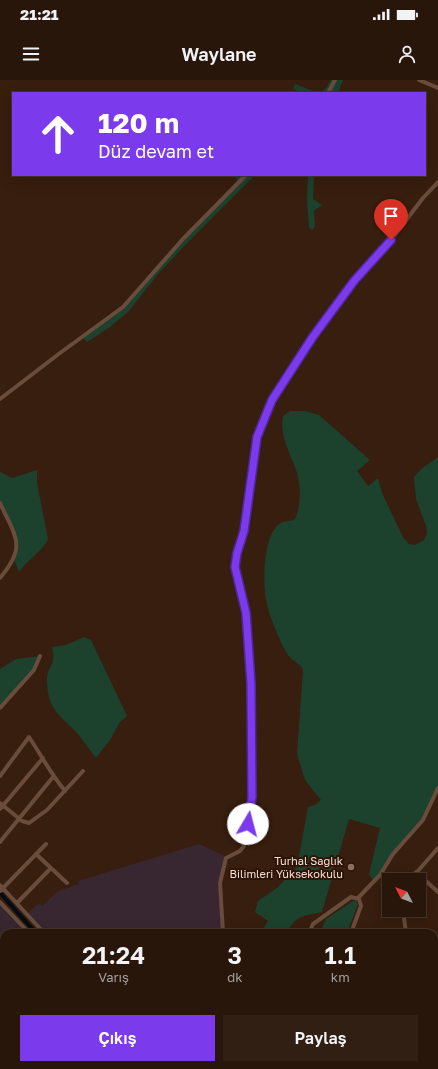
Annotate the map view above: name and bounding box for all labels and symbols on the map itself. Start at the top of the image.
pin [374,199,408,240]
position arrow [227,803,269,845]
place label: Turhal Sağlık Bilimleri Yüksekokulu [230,854,343,880]
marker: Turhal Sağlık Bilimleri Yüksekokulu [346,862,356,872]
north arrow [382,873,426,917]

